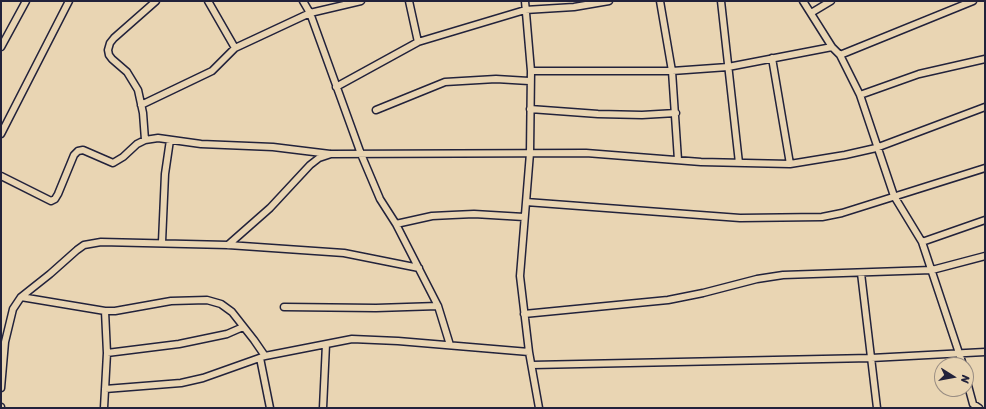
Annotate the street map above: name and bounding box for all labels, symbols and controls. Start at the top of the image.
north arrow [934,357,974,397]
text: N [955,374,975,385]

